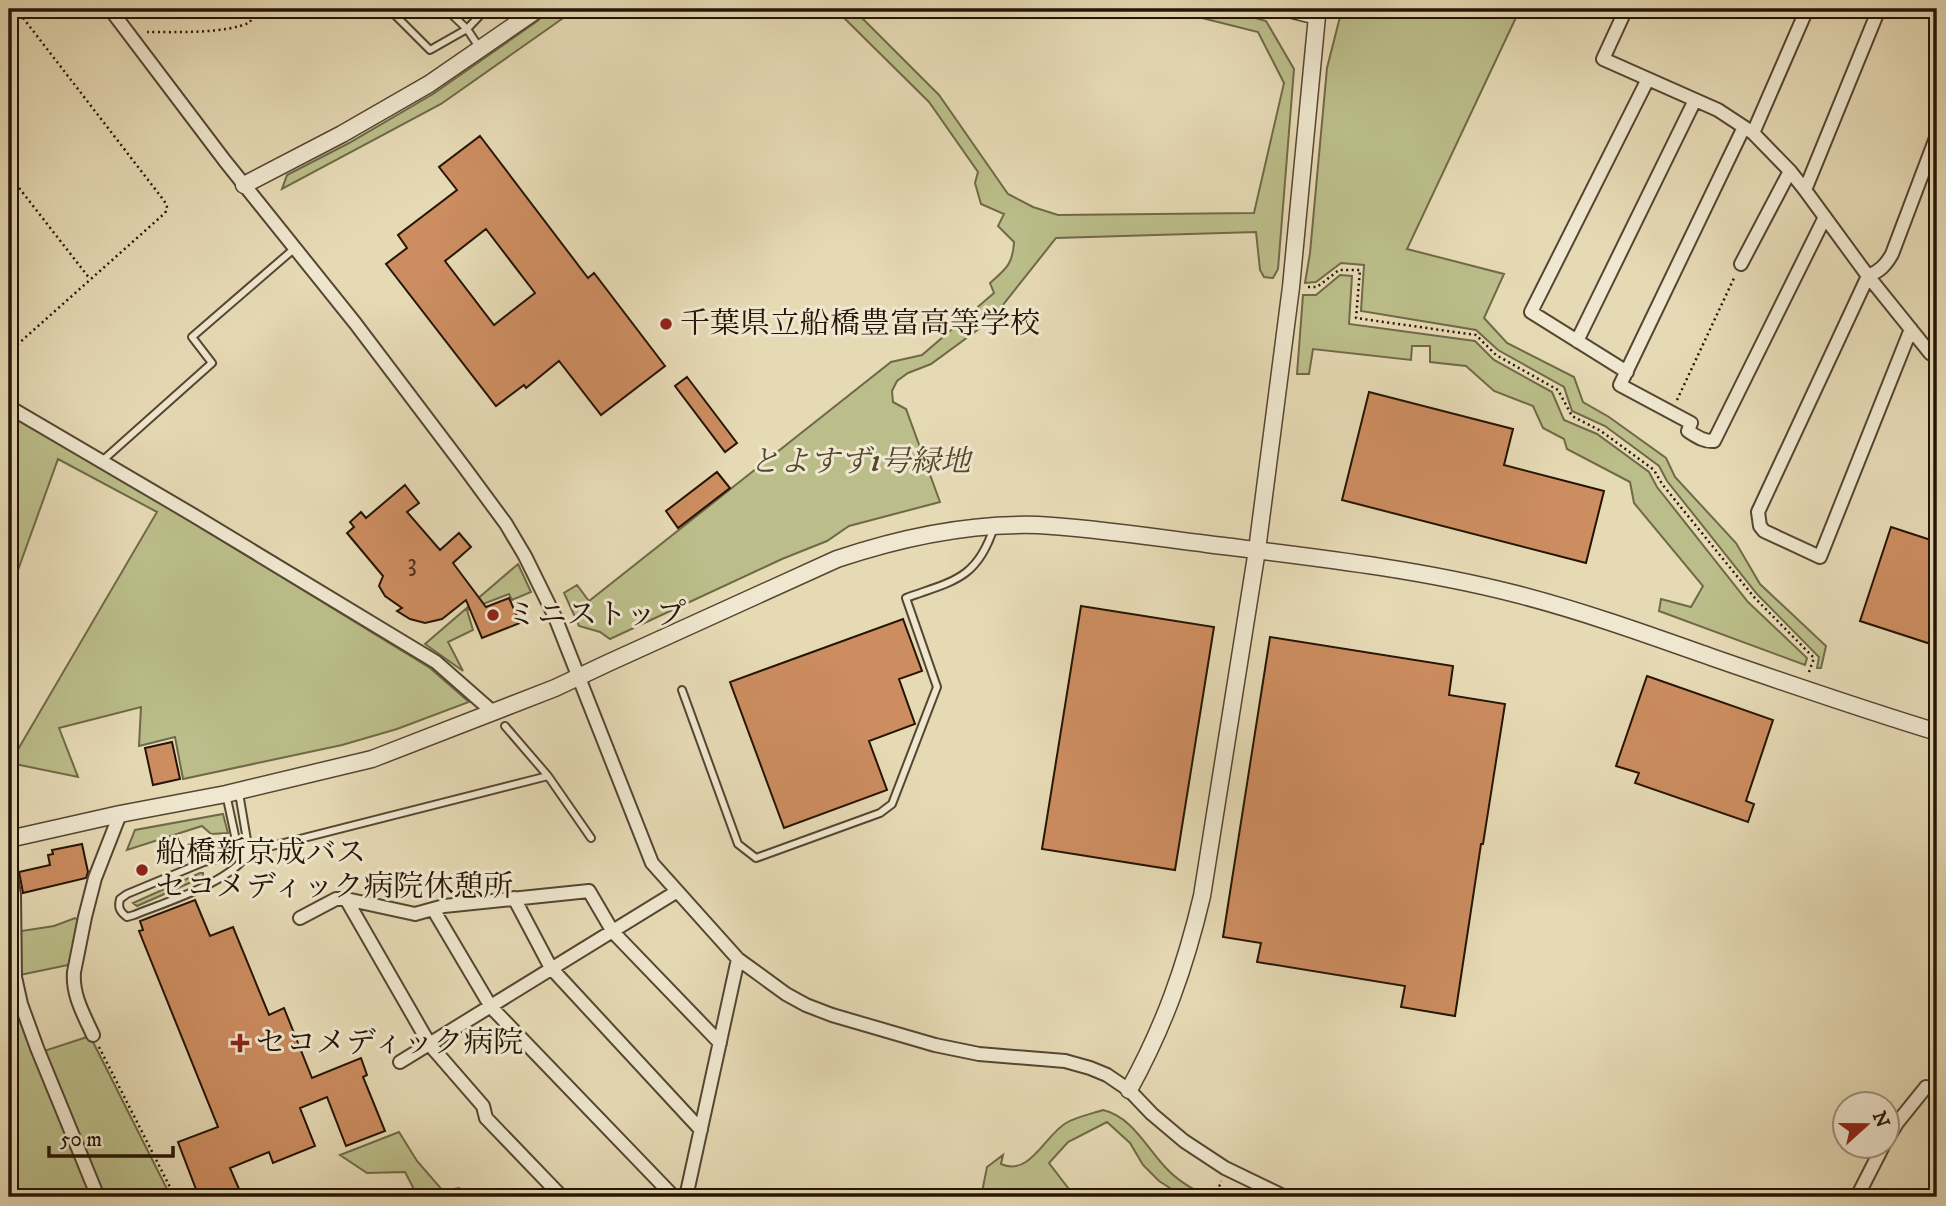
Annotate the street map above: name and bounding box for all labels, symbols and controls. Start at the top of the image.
place label: 千葉県立船橋豊富高等学校 [680,306,1040,343]
marker: 千葉県立船橋豊富高等学校 [658,316,674,332]
park label: とよすず1号緑地 [750,444,973,481]
house number: 3 [407,547,417,580]
place label: ミニストップ [507,597,686,634]
marker: ミニストップ [485,607,501,623]
place label: 船橋新京成バス セコメディック病院休憩所 [156,835,514,906]
marker: 船橋新京成バス セコメディック病院休憩所 [134,862,150,878]
place label: セコメディック病院 [256,1025,524,1062]
marker: セコメディック病院 [230,1033,250,1053]
north arrow [1830,1090,1900,1160]
text: N [1867,1108,1894,1131]
scale bar [49,1115,173,1159]
text: 50 m [60,1127,102,1153]

